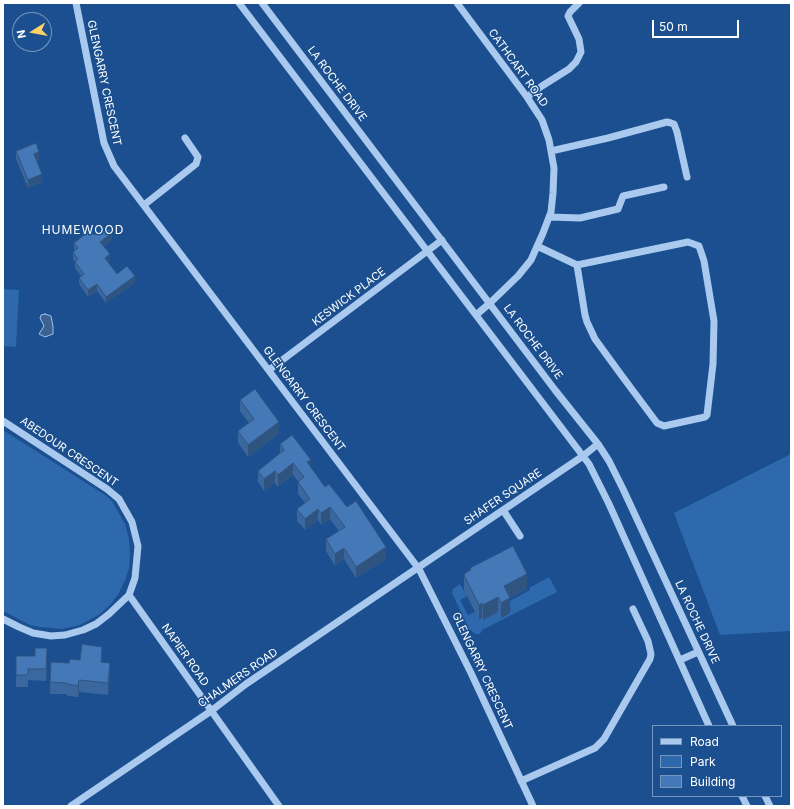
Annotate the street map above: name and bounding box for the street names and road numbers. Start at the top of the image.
street label: GLENGARRY CRESCENT [84,19,124,147]
street label: CATHCART ROAD [485,26,551,110]
street label: LA ROCHE DRIVE [305,44,369,124]
street label: KESWICK PLACE [310,265,388,329]
street label: LA ROCHE DRIVE [501,302,565,382]
street label: GLENGARRY CRESCENT [260,344,348,454]
street label: ABEDOUR CRESCENT [18,414,120,490]
street label: SHAFER SQUARE [462,466,544,528]
street label: LA ROCHE DRIVE [672,578,722,666]
street label: GLENGARRY CRESCENT [449,610,515,732]
street label: NAPIER ROAD [159,621,211,689]
street label: CHALMERS ROAD [196,646,280,710]

